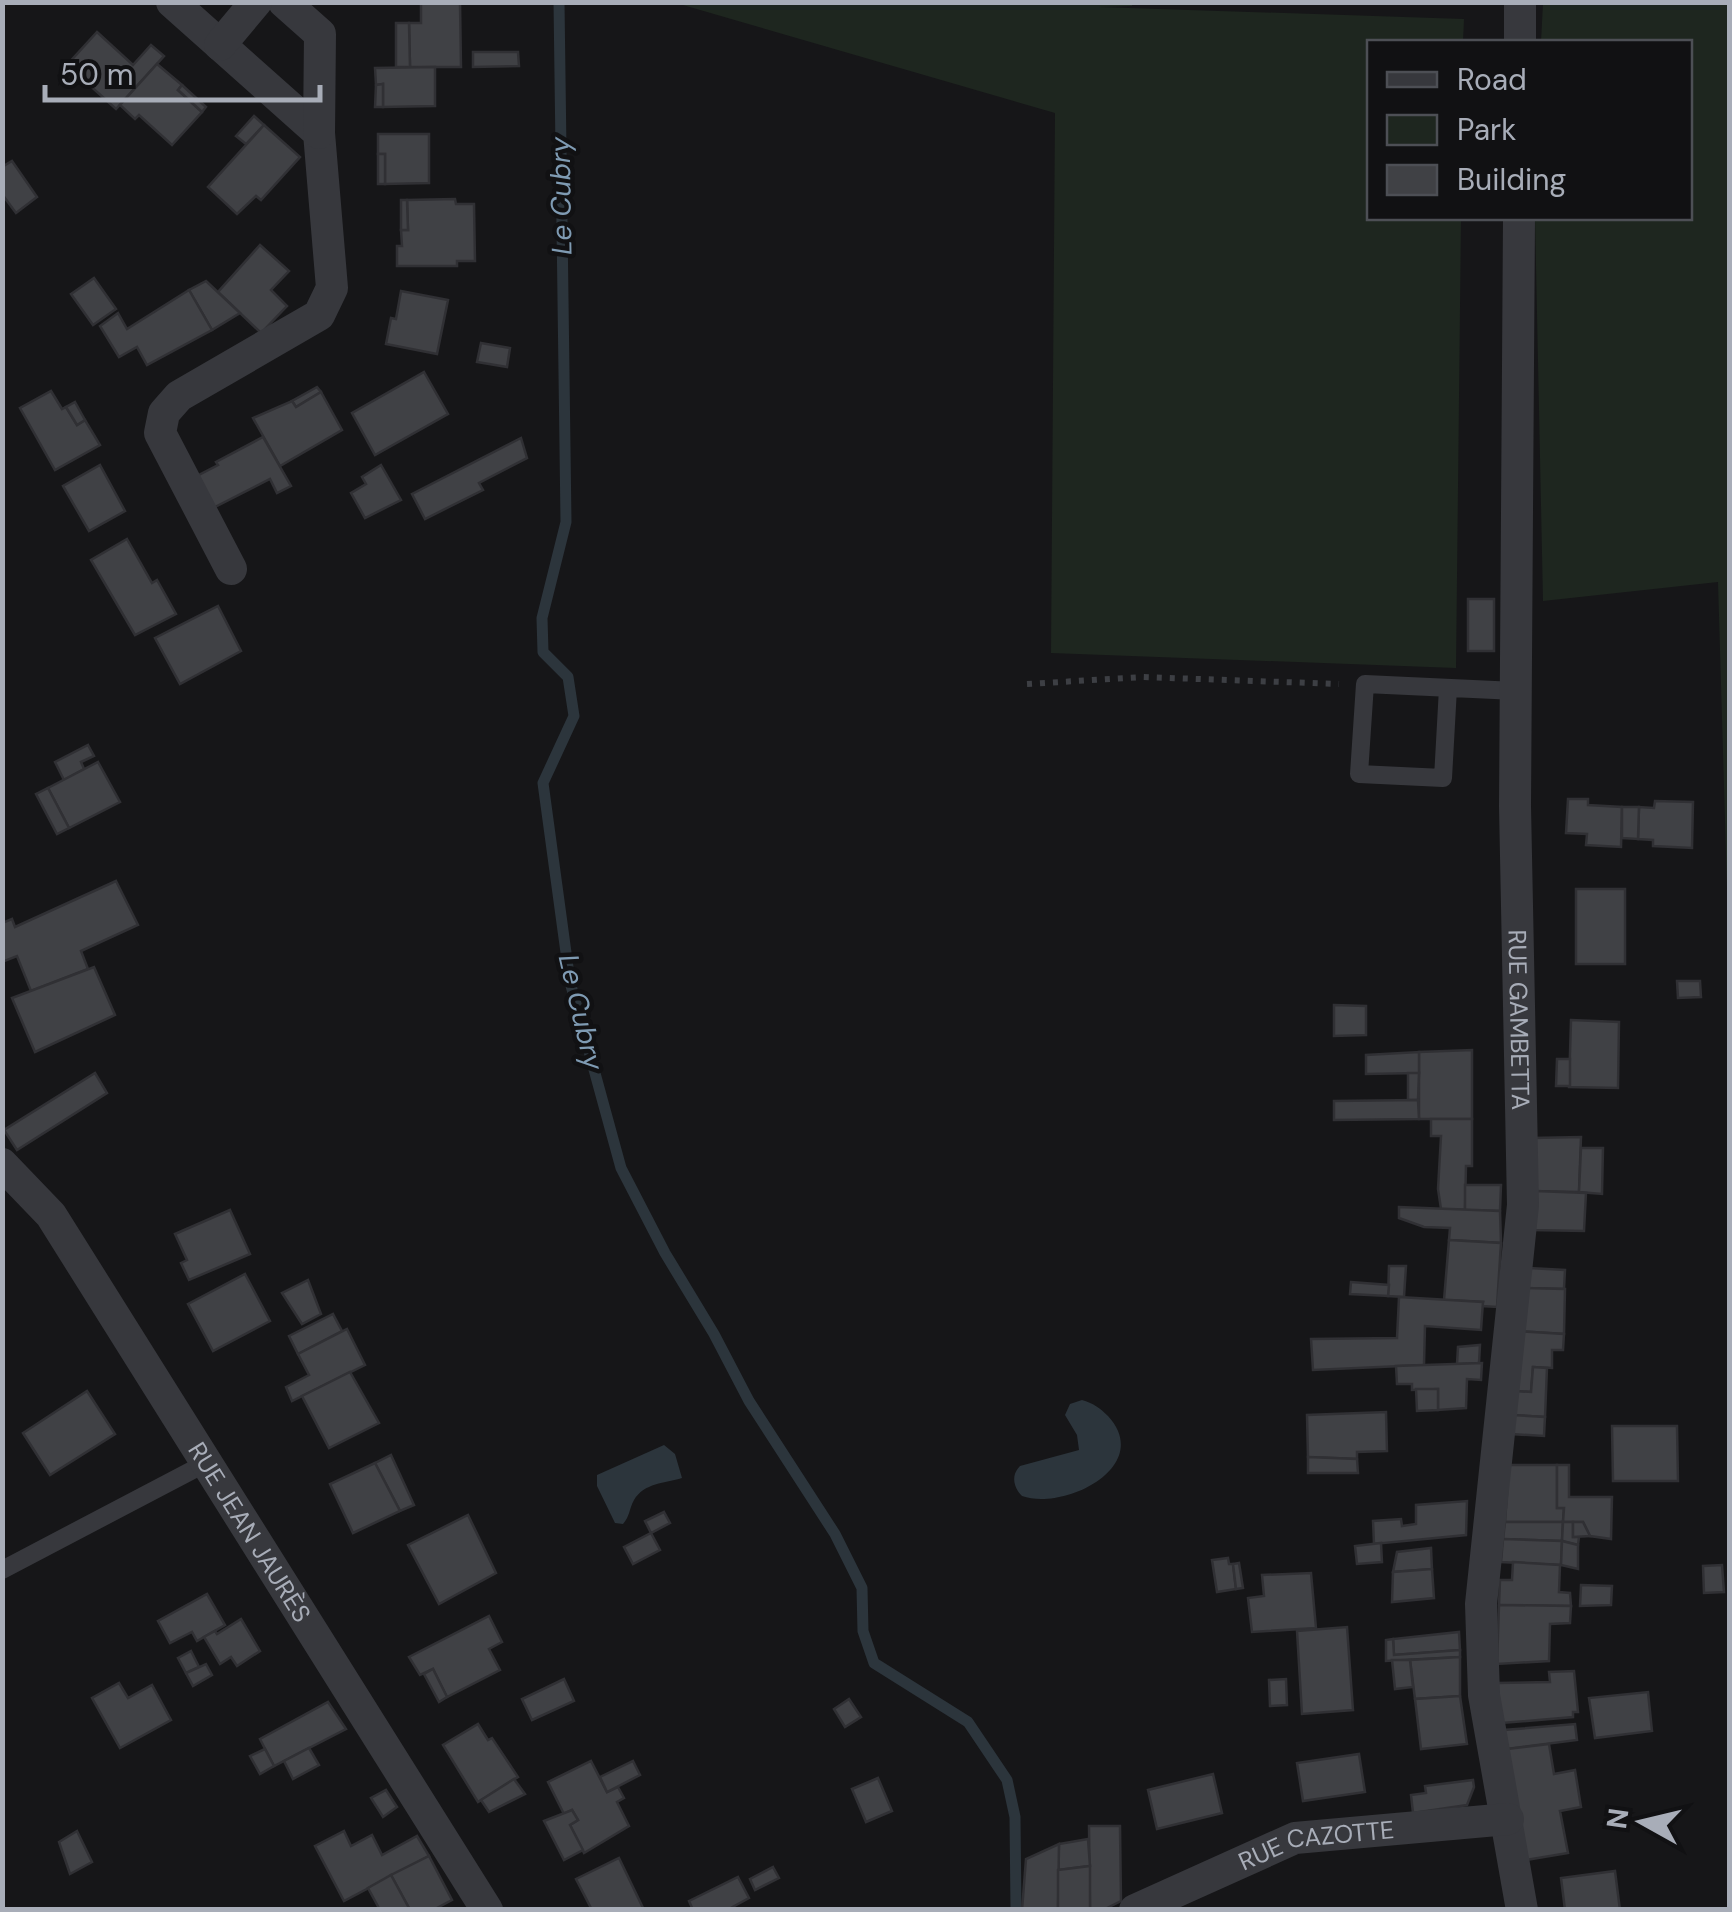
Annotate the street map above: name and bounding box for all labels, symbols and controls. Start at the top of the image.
scale bar [45,40,320,102]
legend [1367,40,1692,220]
text: 50 m [60,55,134,94]
text: Road [1457,60,1527,99]
text: Park [1457,110,1516,149]
water label: Le Cubry [541,135,581,255]
text: Building [1457,160,1566,199]
street label: RUE GAMBETTA [1501,929,1538,1111]
water label: Le Cubry [550,950,613,1075]
street label: RUE JEAN JAURÈS [181,1436,319,1628]
north arrow [1592,1772,1692,1872]
text: N [1598,1806,1637,1831]
street label: RUE CAZOTTE [1233,1813,1396,1878]

